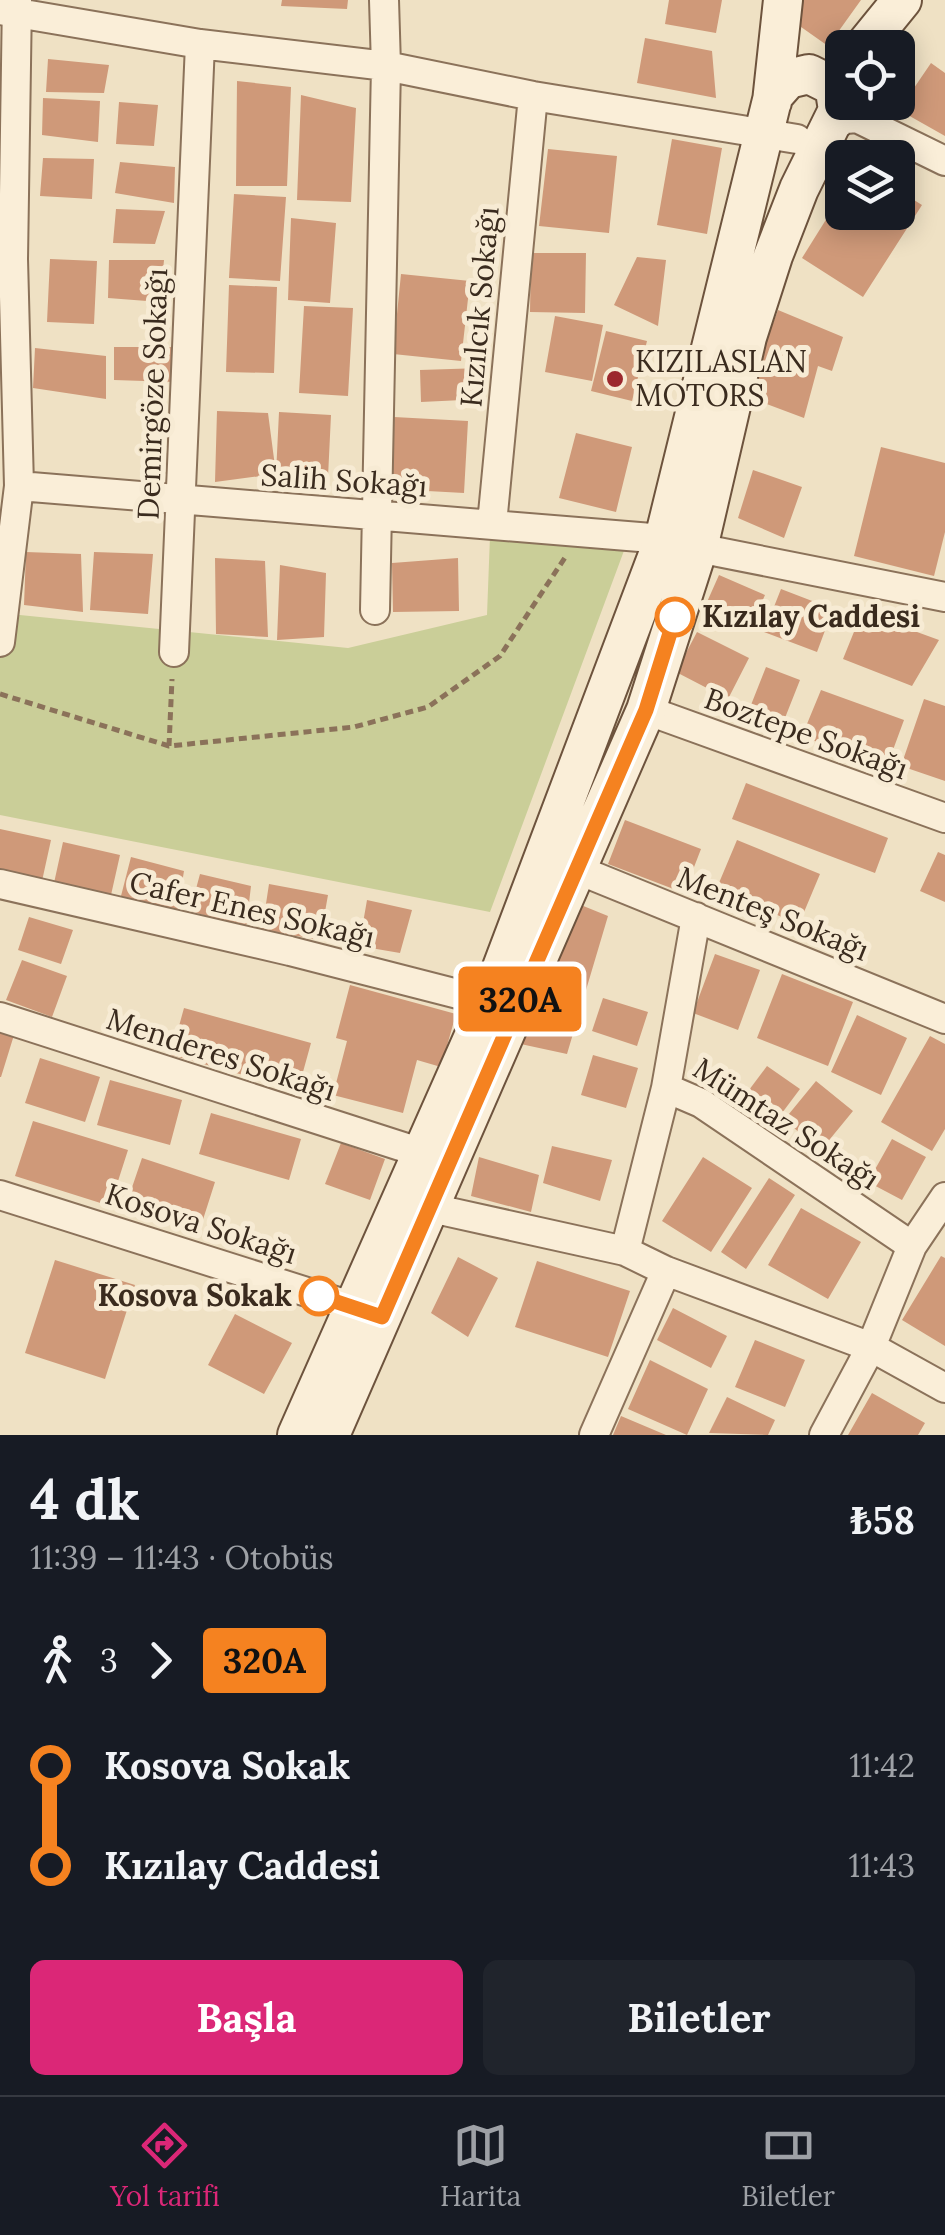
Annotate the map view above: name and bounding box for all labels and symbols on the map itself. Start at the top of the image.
street label: Kızılcık Sokağı [451,205,508,409]
street label: Demirgöze Sokağı [129,267,176,521]
place label: KIZILASLAN MOTORS [635,342,807,414]
marker: KIZILASLAN MOTORS [604,368,626,390]
street label: Salih Sokağı [259,455,429,506]
place label: Kızılay Caddesi [702,597,920,636]
marker: Kızılay Caddesi [656,598,694,636]
street label: Boztepe Sokağı [699,679,913,788]
street label: Menteş Sokağı [672,857,875,970]
street label: Cafer Enes Sokağı [126,862,378,957]
line badge: 320A [450,966,590,1032]
street label: Menderes Sokağı [102,999,341,1110]
street label: Mümtaz Sokağı [686,1049,887,1198]
street label: Kosova Sokağı [100,1174,302,1273]
place label: Kosova Sokak [97,1276,292,1314]
marker: Kosova Sokak [300,1277,338,1315]

